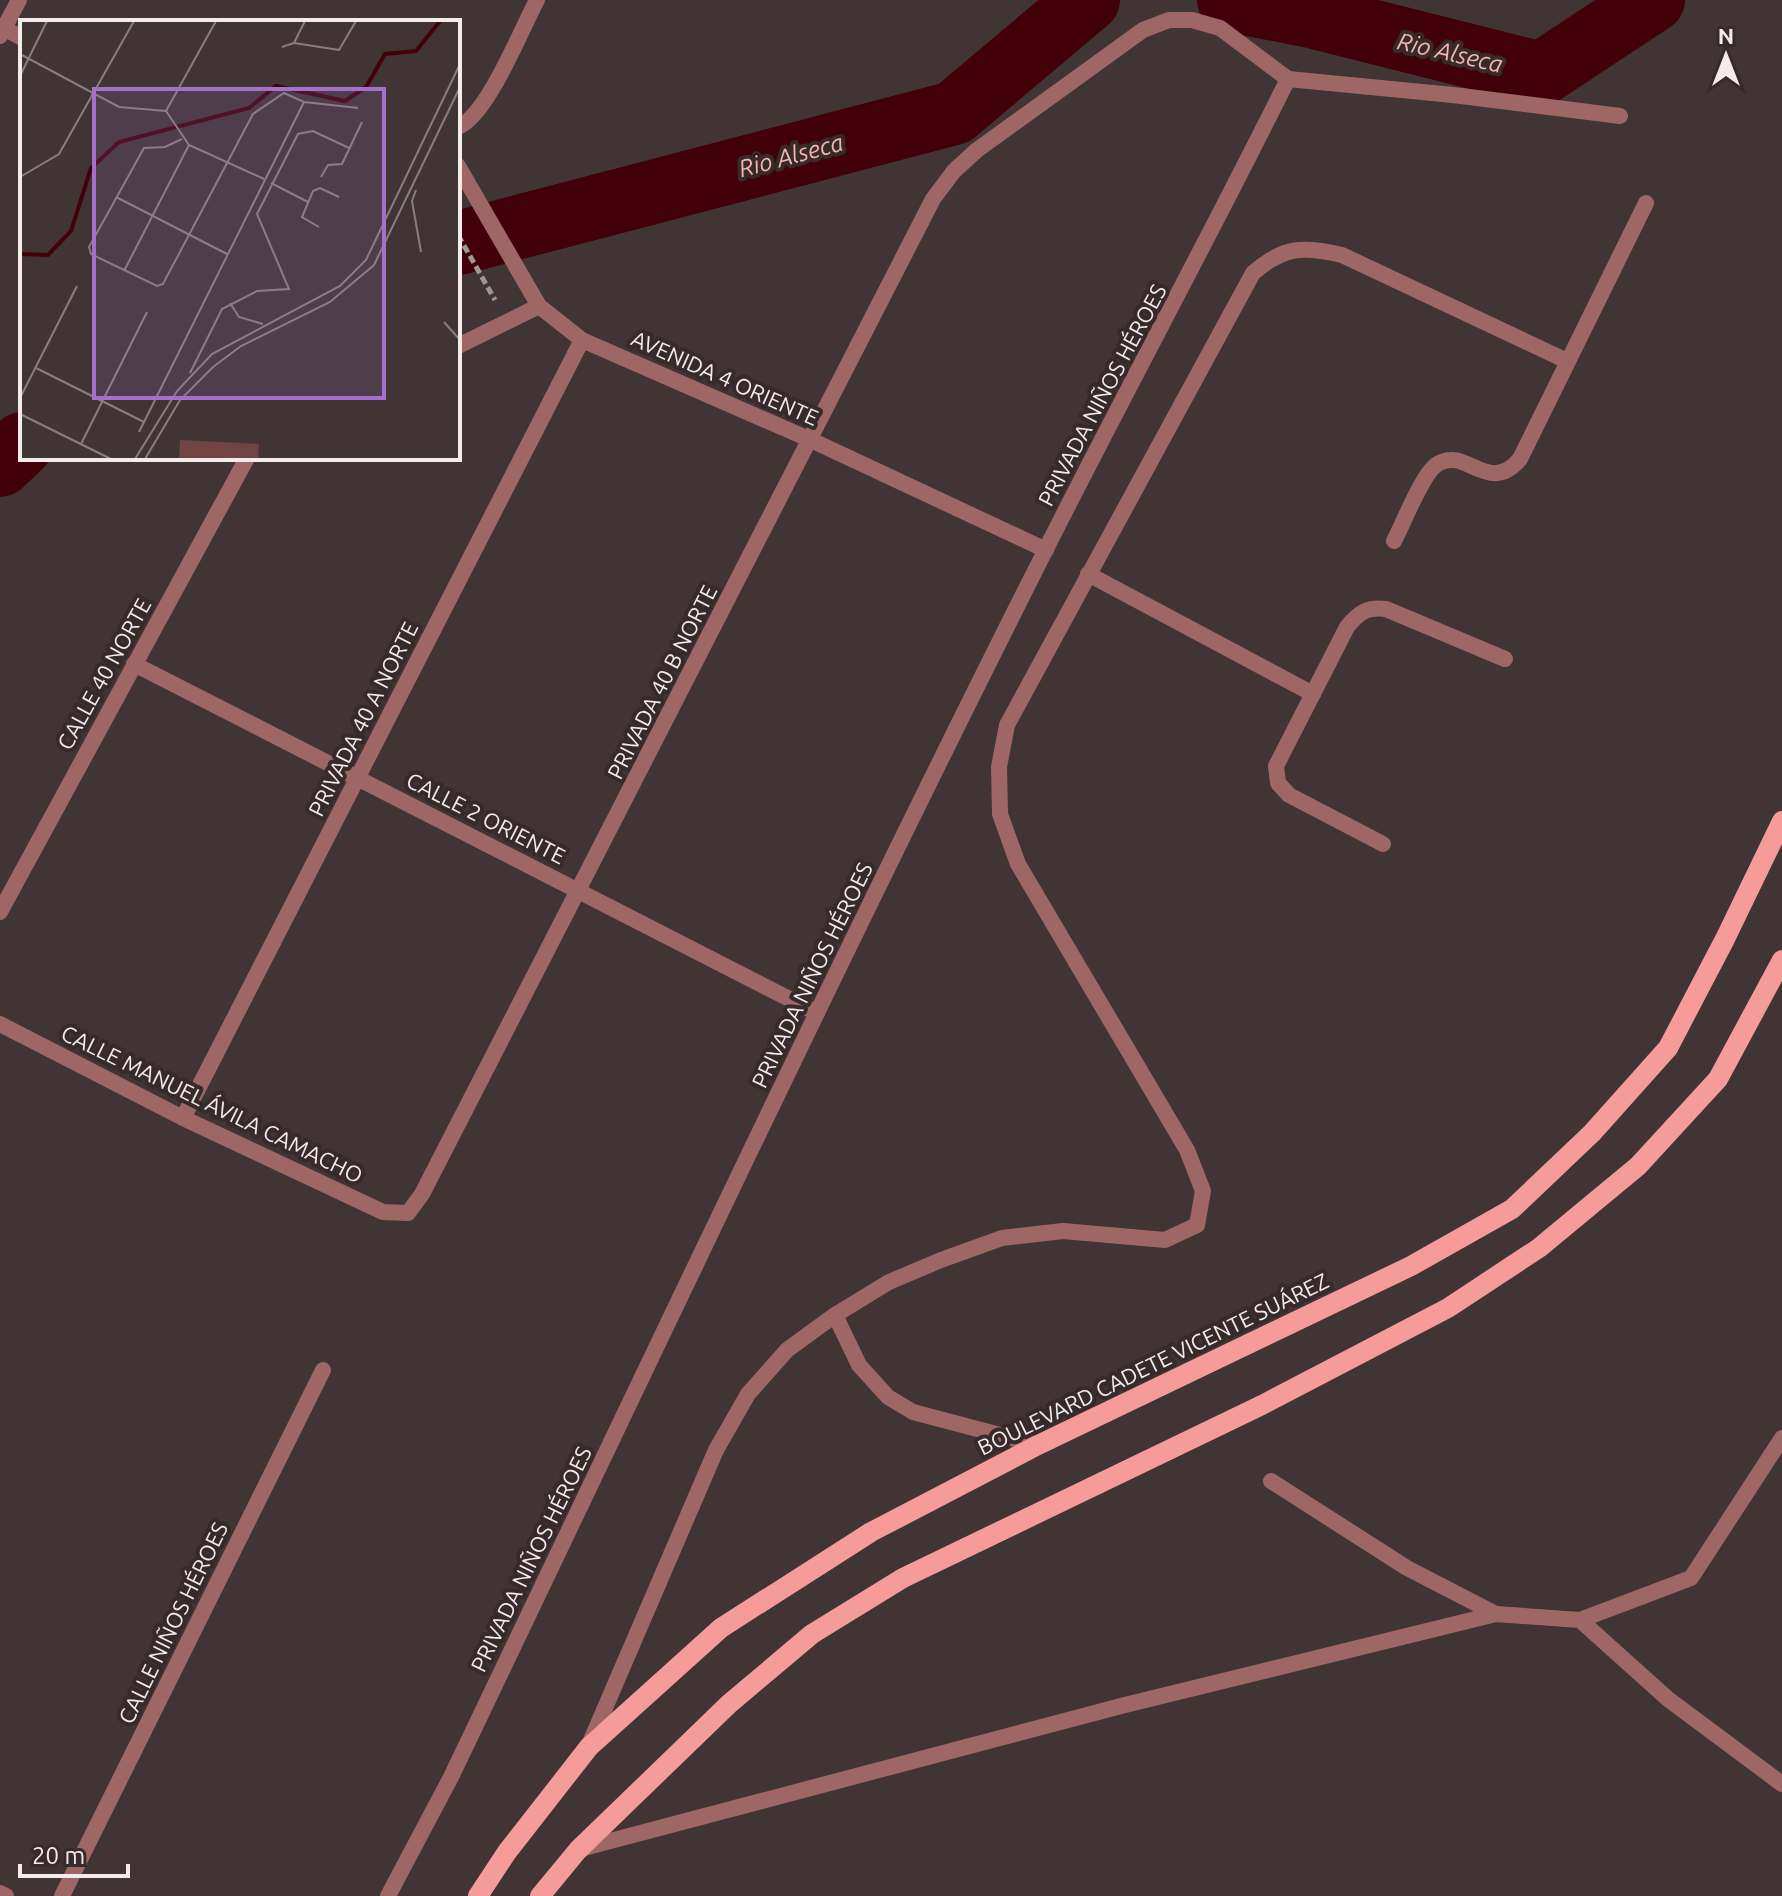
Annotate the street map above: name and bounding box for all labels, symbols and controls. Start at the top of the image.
north arrow [1686,16,1766,96]
inset map [20,20,460,460]
text: N [1718,23,1734,48]
water label: Rio Alseca [1395,27,1505,78]
water label: Rio Alseca [736,129,846,182]
street label: PRIVADA NIÑOS HÉROES [1032,279,1171,510]
street label: AVENIDA 4 ORIENTE [628,325,823,430]
street label: PRIVADA 40 B NORTE [602,581,721,783]
street label: CALLE 40 NORTE [52,594,155,754]
street label: PRIVADA 40 A NORTE [303,618,422,820]
street label: CALLE 2 ORIENTE [403,767,570,868]
street label: PRIVADA NIÑOS HÉROES [745,858,877,1091]
street label: CALLE MANUEL ÁVILA CAMACHO [57,1019,367,1188]
street label: BOULEVARD CADETE VICENTE SUÁREZ [973,1267,1332,1460]
street label: PRIVADA NIÑOS HÉROES [464,1442,596,1675]
street label: CALLE NIÑOS HÉROES [112,1518,232,1728]
scale bar [20,1828,128,1878]
text: 20 m [32,1842,85,1869]

